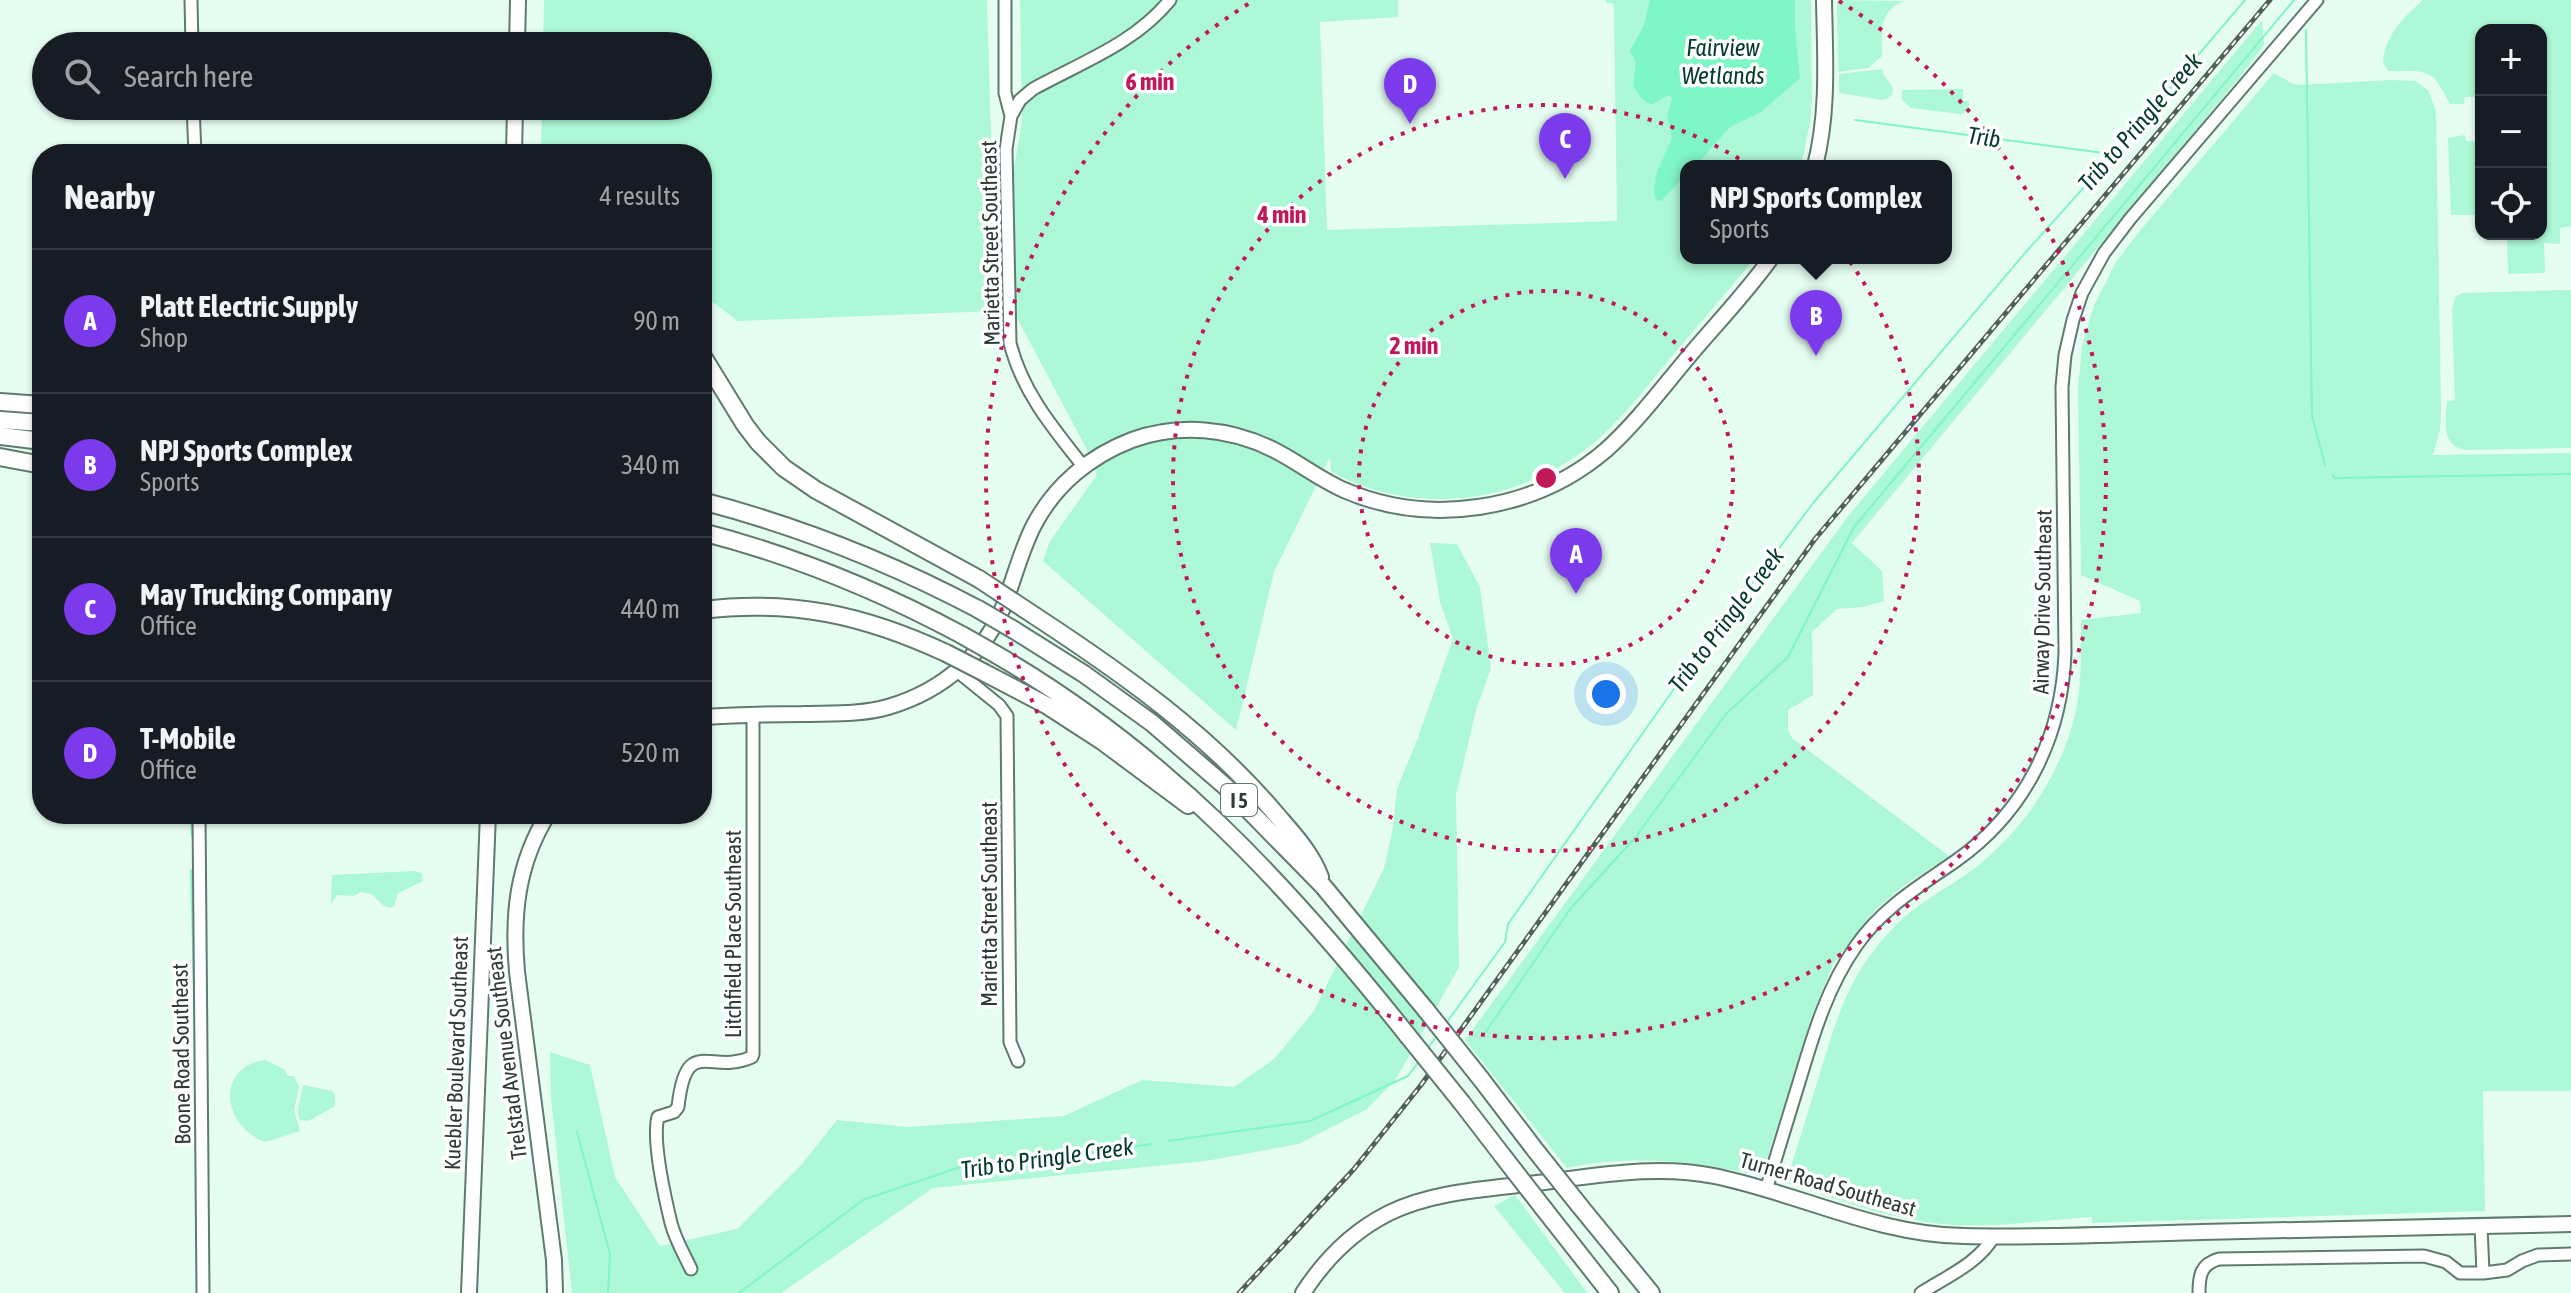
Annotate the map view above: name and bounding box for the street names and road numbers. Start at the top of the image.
street label: Marietta Street Southeast [975,140,1005,346]
street label: Airway Drive Southeast [2027,509,2057,695]
road number: I 5 [1221,784,1257,816]
street label: Marietta Street Southeast [976,801,1002,1007]
street label: Litchfield Place Southeast [720,830,746,1038]
street label: Kuebler Boulevard Southeast [439,936,473,1170]
street label: Trelstad Avenue Southeast [480,945,532,1161]
street label: Boone Road Southeast [166,963,196,1145]
street label: Turner Road Southeast [1737,1146,1919,1222]

